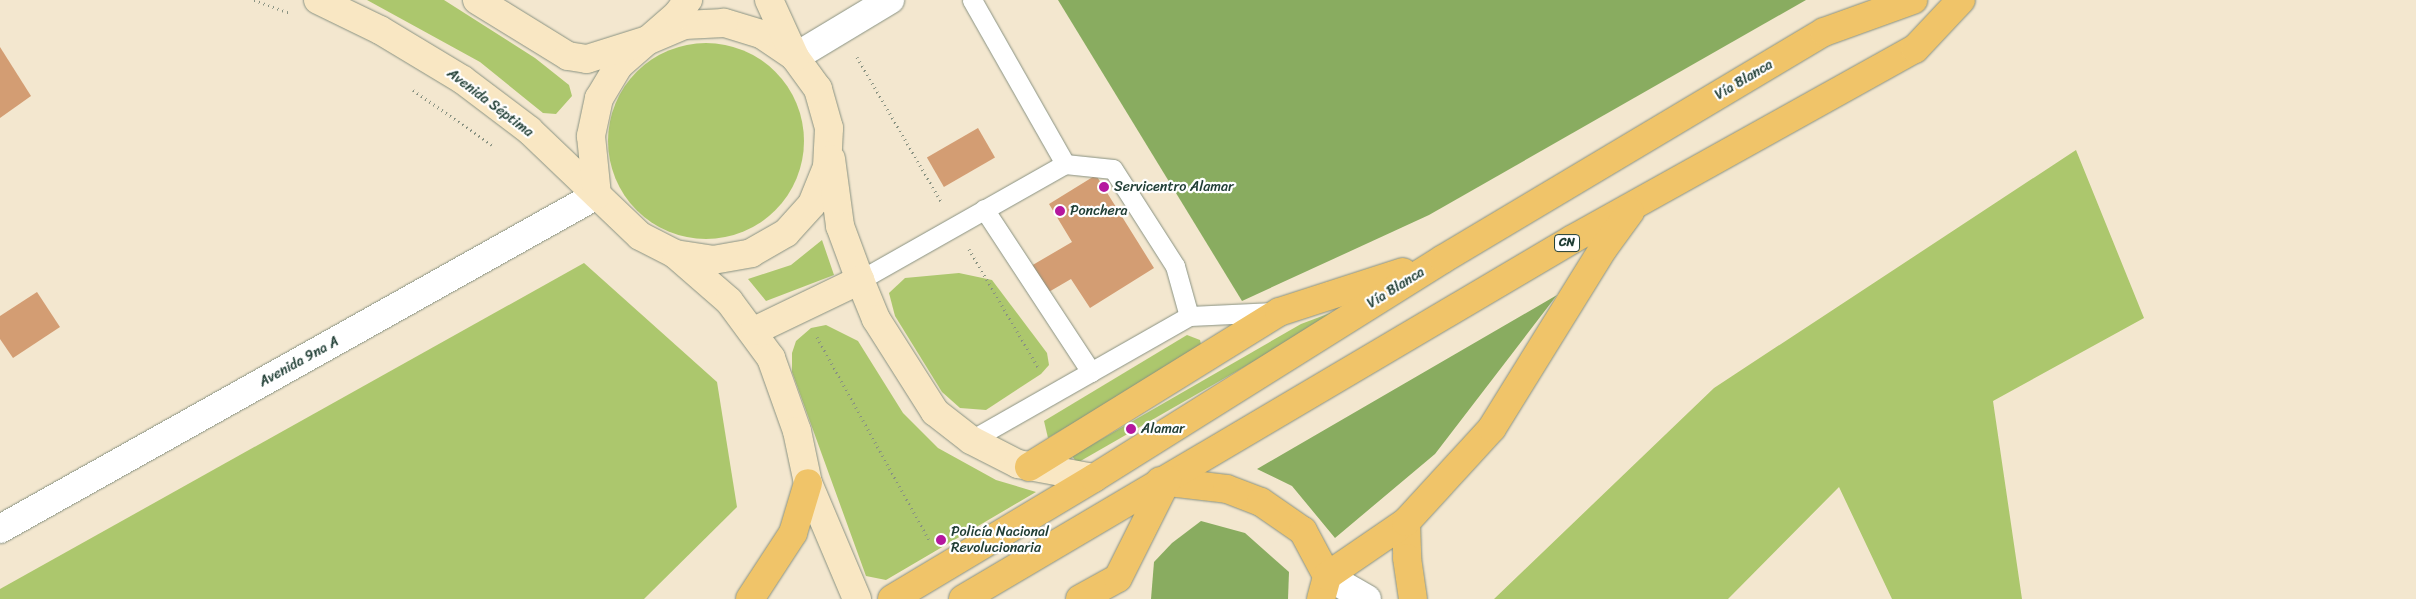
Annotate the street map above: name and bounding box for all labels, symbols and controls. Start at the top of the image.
street label: Vía Blanca [1712,56,1776,104]
street label: Avenida Séptima [444,65,536,141]
place label: Servicentro Alamar [1114,179,1234,195]
marker: Servicentro Alamar [1098,181,1110,193]
place label: Ponchera [1070,203,1127,219]
marker: Ponchera [1054,205,1066,217]
road number: CN [1553,234,1581,252]
street label: Vía Blanca [1364,264,1428,312]
street label: Avenida 9na A [256,333,342,391]
place label: Alamar [1141,421,1185,437]
marker: Alamar [1125,423,1137,435]
place label: Policía Nacional Revolucionaria [951,524,1049,556]
marker: Policía Nacional Revolucionaria [935,534,947,546]

